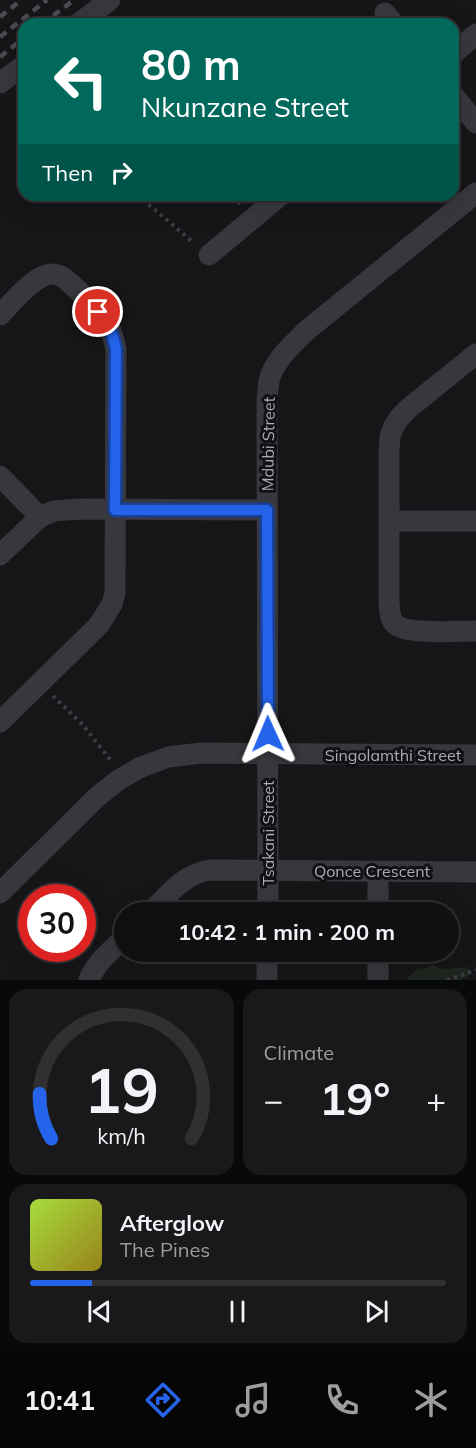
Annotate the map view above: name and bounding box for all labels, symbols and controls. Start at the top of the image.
text: 80 m [141,38,241,91]
icon: left [42,42,120,120]
text: Nkunzane Street [141,90,349,124]
icon: right [105,156,138,189]
text: Then [42,159,93,187]
pin [72,286,123,337]
icon: arrive [81,295,114,328]
street label: Mdubi Street [257,396,279,491]
position arrow [236,702,300,766]
street label: Singolamthi Street [325,745,462,765]
street label: Tsakani Street [258,780,278,886]
street label: Qonce Crescent [314,861,431,881]
speed limit sign: 30 [18,884,96,962]
text: 10:42 · 1 min · 200 m [178,918,395,946]
text: Climate [264,1040,334,1065]
text: 19 [84,1050,159,1129]
text: 19° [319,1070,390,1126]
text: − [264,1079,283,1120]
text: + [426,1079,446,1120]
text: km/h [97,1122,145,1149]
text: Afterglow [120,1209,224,1237]
text: The Pines [120,1237,210,1262]
icon: previous [83,1295,116,1328]
icon: pause [221,1295,254,1328]
icon: next [360,1295,393,1328]
icon: directions [142,1379,184,1421]
icon: music [232,1379,274,1421]
icon: phone [321,1379,363,1421]
icon: climate [410,1379,452,1421]
text: 10:41 [24,1383,95,1417]

